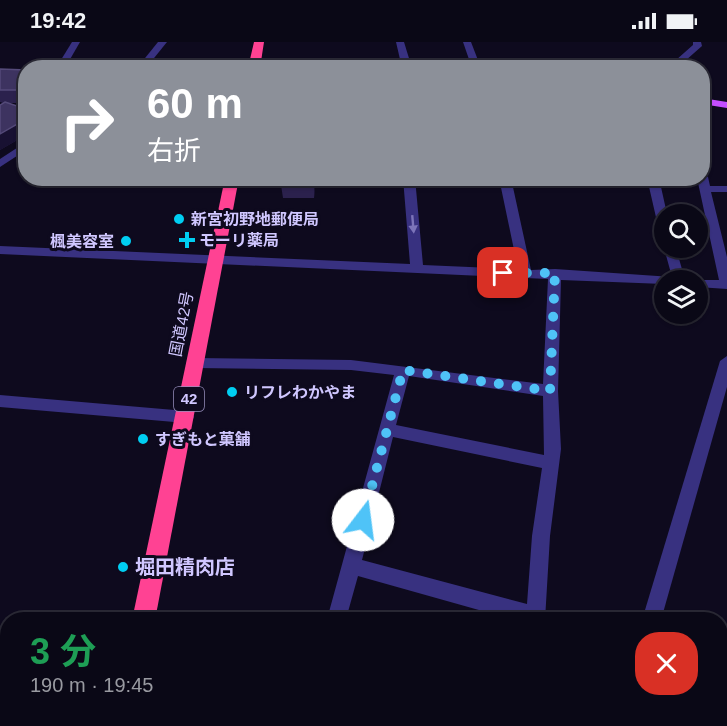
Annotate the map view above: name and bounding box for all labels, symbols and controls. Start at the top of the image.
text: 19:42 [30,8,86,33]
text: 60 m [147,80,243,127]
icon: right [48,84,126,162]
text: 右折 [147,136,201,166]
map controls [654,204,708,324]
button: search [654,204,708,258]
place label: 新宮初野地郵便局 [191,211,319,228]
marker: 新宮初野地郵便局 [172,212,186,226]
one-way arrow [408,214,418,233]
place label: モーリ薬局 [199,232,279,249]
place label: 楓美容室 [50,233,114,250]
marker: モーリ薬局 [180,233,194,247]
marker: 楓美容室 [119,234,133,248]
pin [477,247,528,298]
icon: arrive [486,256,519,289]
button: layers [654,270,708,324]
street label: 国道42号 [167,290,196,358]
place label: リフレわかやま [244,384,356,401]
marker: リフレわかやま [225,385,239,399]
road number: 42 [174,387,204,411]
place label: すぎもと菓舗 [155,431,251,448]
marker: すぎもと菓舗 [136,432,150,446]
position arrow [331,488,395,552]
place label: 堀田精肉店 [135,556,235,578]
marker: 堀田精肉店 [116,560,130,574]
text: 3 分 [30,631,96,672]
button: close [635,632,698,695]
text: 190 m · 19:45 [30,674,153,696]

